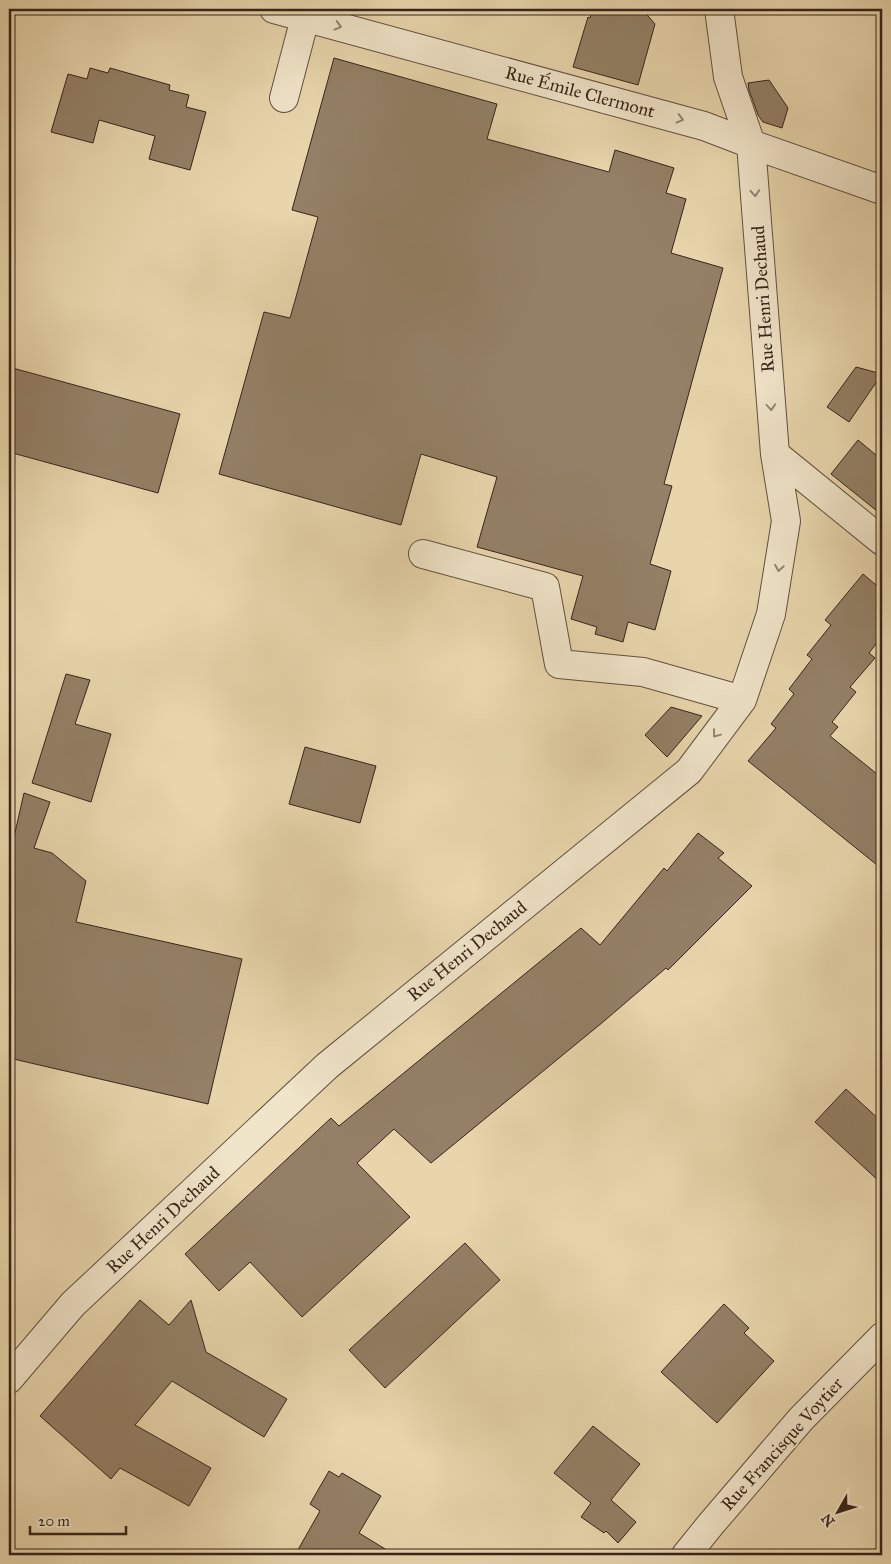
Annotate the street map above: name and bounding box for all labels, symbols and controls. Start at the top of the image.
one-way arrow [333,21,341,31]
street label: Rue Émile Clermont [503,59,658,123]
one-way arrow [676,113,685,124]
one-way arrow [749,189,760,197]
street label: Rue Henri Dechaud [747,225,779,373]
one-way arrow [766,403,777,411]
one-way arrow [774,564,785,572]
one-way arrow [714,728,722,737]
street label: Rue Henri Dechaud [403,896,531,1006]
street label: Rue Henri Dechaud [102,1162,224,1278]
street label: Rue Francisque Voytier [716,1373,849,1516]
north arrow [814,1486,864,1536]
scale bar [30,1504,126,1536]
text: N [818,1510,839,1530]
text: 20 m [38,1512,70,1530]

